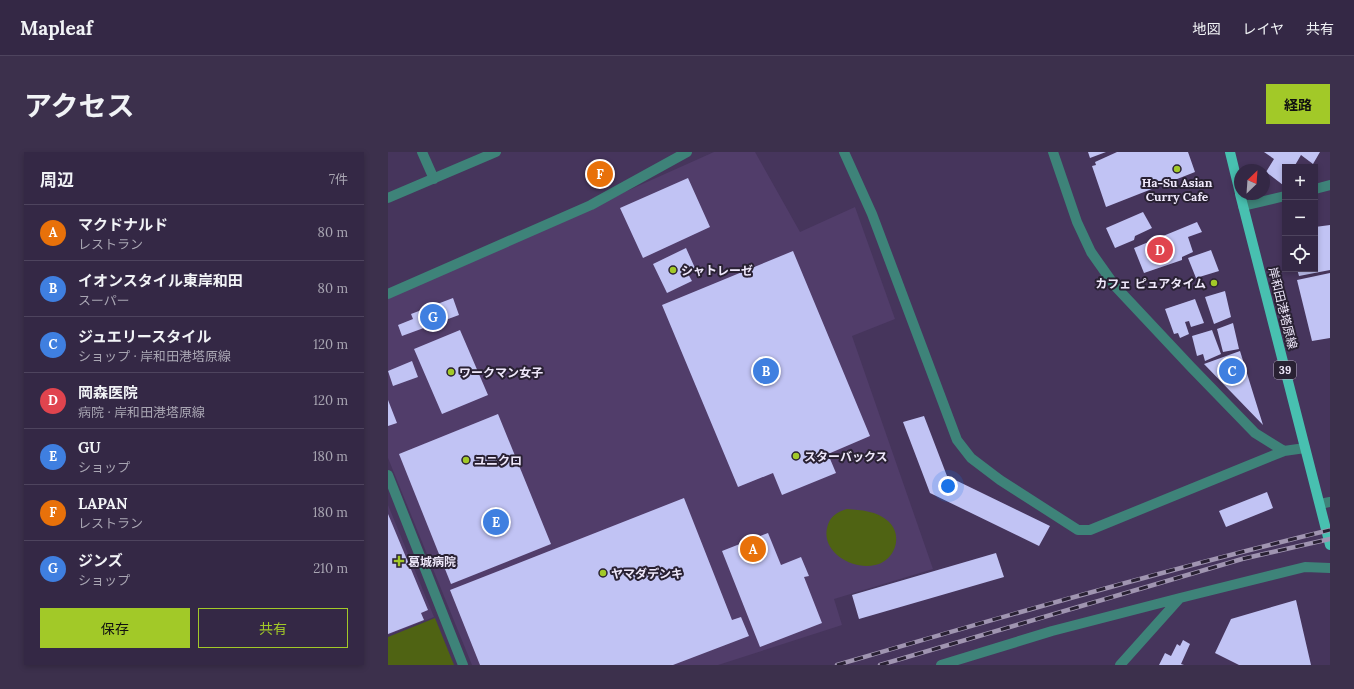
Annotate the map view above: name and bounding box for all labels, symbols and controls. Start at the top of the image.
text: Mapleaf [20,16,93,40]
text: 地図 [1192,20,1220,38]
text: レイヤ [1242,20,1284,38]
text: 共有 [1306,20,1334,38]
button: 経路 [1266,84,1330,124]
text: アクセス [24,88,135,124]
pin: F [587,159,613,189]
marker: Ha-Su Asian Curry Cafe [1172,164,1182,174]
north arrow [1234,164,1270,200]
map controls [1282,164,1318,272]
button: + [1282,164,1318,200]
text: 周辺 [40,169,74,191]
text: 7件 [329,171,348,188]
place label: Ha-Su Asian Curry Cafe [1142,175,1213,204]
button: − [1282,200,1318,236]
text: マクドナルド [78,215,168,234]
text: A [49,224,57,241]
text: 80 m [318,224,348,241]
pin: D [1147,235,1173,265]
text: レストラン [78,236,143,253]
button: locate [1282,236,1318,272]
place label: シャトレーゼ [681,263,753,278]
marker: シャトレーゼ [668,265,678,275]
street label: 岸和田港塔原線 [1266,265,1300,351]
text: イオンスタイル東岸和田 [78,271,243,290]
place label: カフェ ピュアタイム [1095,276,1206,291]
marker: カフェ ピュアタイム [1209,278,1219,288]
text: B [49,280,57,297]
text: 80 m [318,280,348,297]
text: スーパー [78,292,130,309]
pin: G [420,302,446,332]
text: ジュエリースタイル [78,327,211,346]
text: C [49,336,57,353]
text: 120 m [313,336,348,353]
text: ショップ · 岸和田港塔原線 [78,348,231,365]
pin: B [753,356,779,386]
pin: C [1219,356,1245,386]
road number: 39 [1274,361,1296,379]
place label: ワークマン女子 [459,365,543,380]
marker: ワークマン女子 [446,367,456,377]
text: 岡森医院 [78,383,138,402]
text: D [48,392,58,409]
text: 120 m [313,392,348,409]
text: 病院 · 岸和田港塔原線 [78,404,205,421]
text: GU [78,438,101,457]
text: E [49,448,57,465]
text: 180 m [313,448,348,465]
place label: スターバックス [804,449,888,464]
marker: スターバックス [791,451,801,461]
place label: ユニクロ [474,453,522,468]
marker: ユニクロ [461,455,471,465]
text: ショップ [78,459,130,476]
your location [938,476,958,496]
text: LAPAN [78,494,128,513]
text: F [49,504,57,521]
text: 180 m [313,504,348,521]
pin: E [483,507,509,537]
text: レストラン [78,515,143,532]
pin: A [740,534,766,564]
text: ジンズ [78,551,123,570]
place label: 葛城病院 [408,554,456,569]
marker: 葛城病院 [393,555,405,567]
text: G [48,560,58,577]
text: 210 m [313,560,348,577]
place label: ヤマダデンキ [611,566,683,581]
marker: ヤマダデンキ [598,568,608,578]
text: ショップ [78,572,130,589]
button: 保存 [40,608,190,648]
button: 共有 [198,608,348,648]

